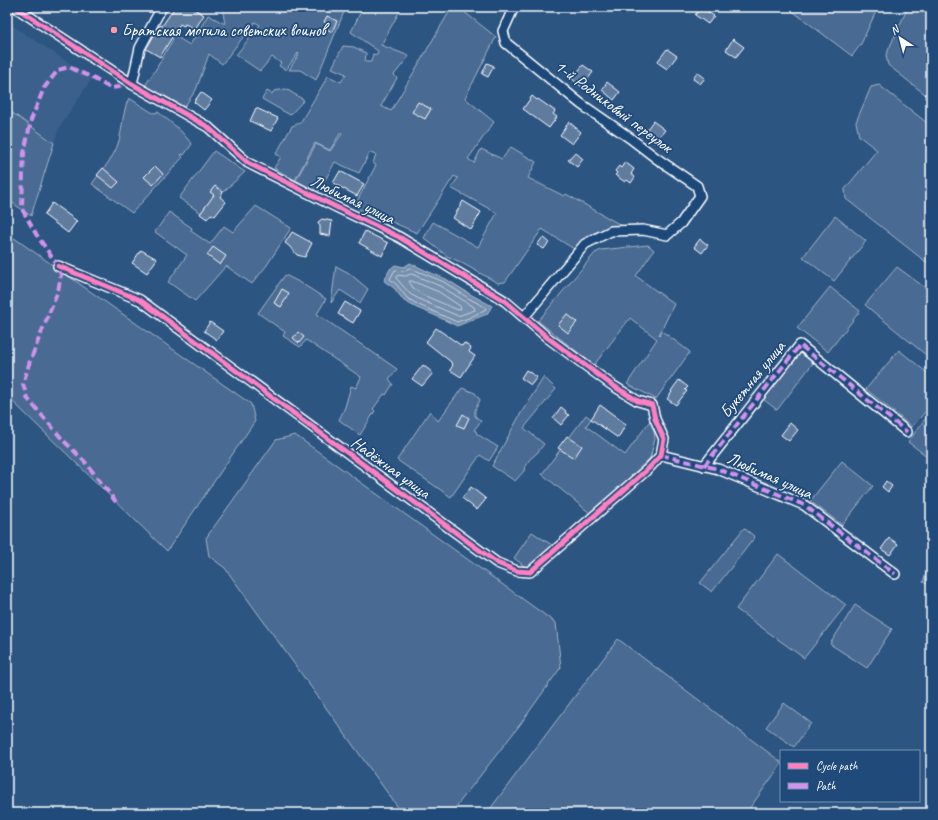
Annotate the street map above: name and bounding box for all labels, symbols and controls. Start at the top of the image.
north arrow [880,18,920,58]
place label: Братская могила советских воинов [122,20,330,41]
text: N [887,21,903,38]
marker: Братская могила советских воинов [109,25,119,35]
street label: 1-й Родниковый переулок [551,55,678,158]
street label: Любимая улица [307,170,400,230]
street label: Букетная улица [715,335,791,422]
street label: Надёжная улица [347,432,435,504]
street label: Любимая улица [724,447,817,504]
legend [780,750,920,802]
text: Cycle path [816,758,858,774]
text: Path [816,778,836,794]

